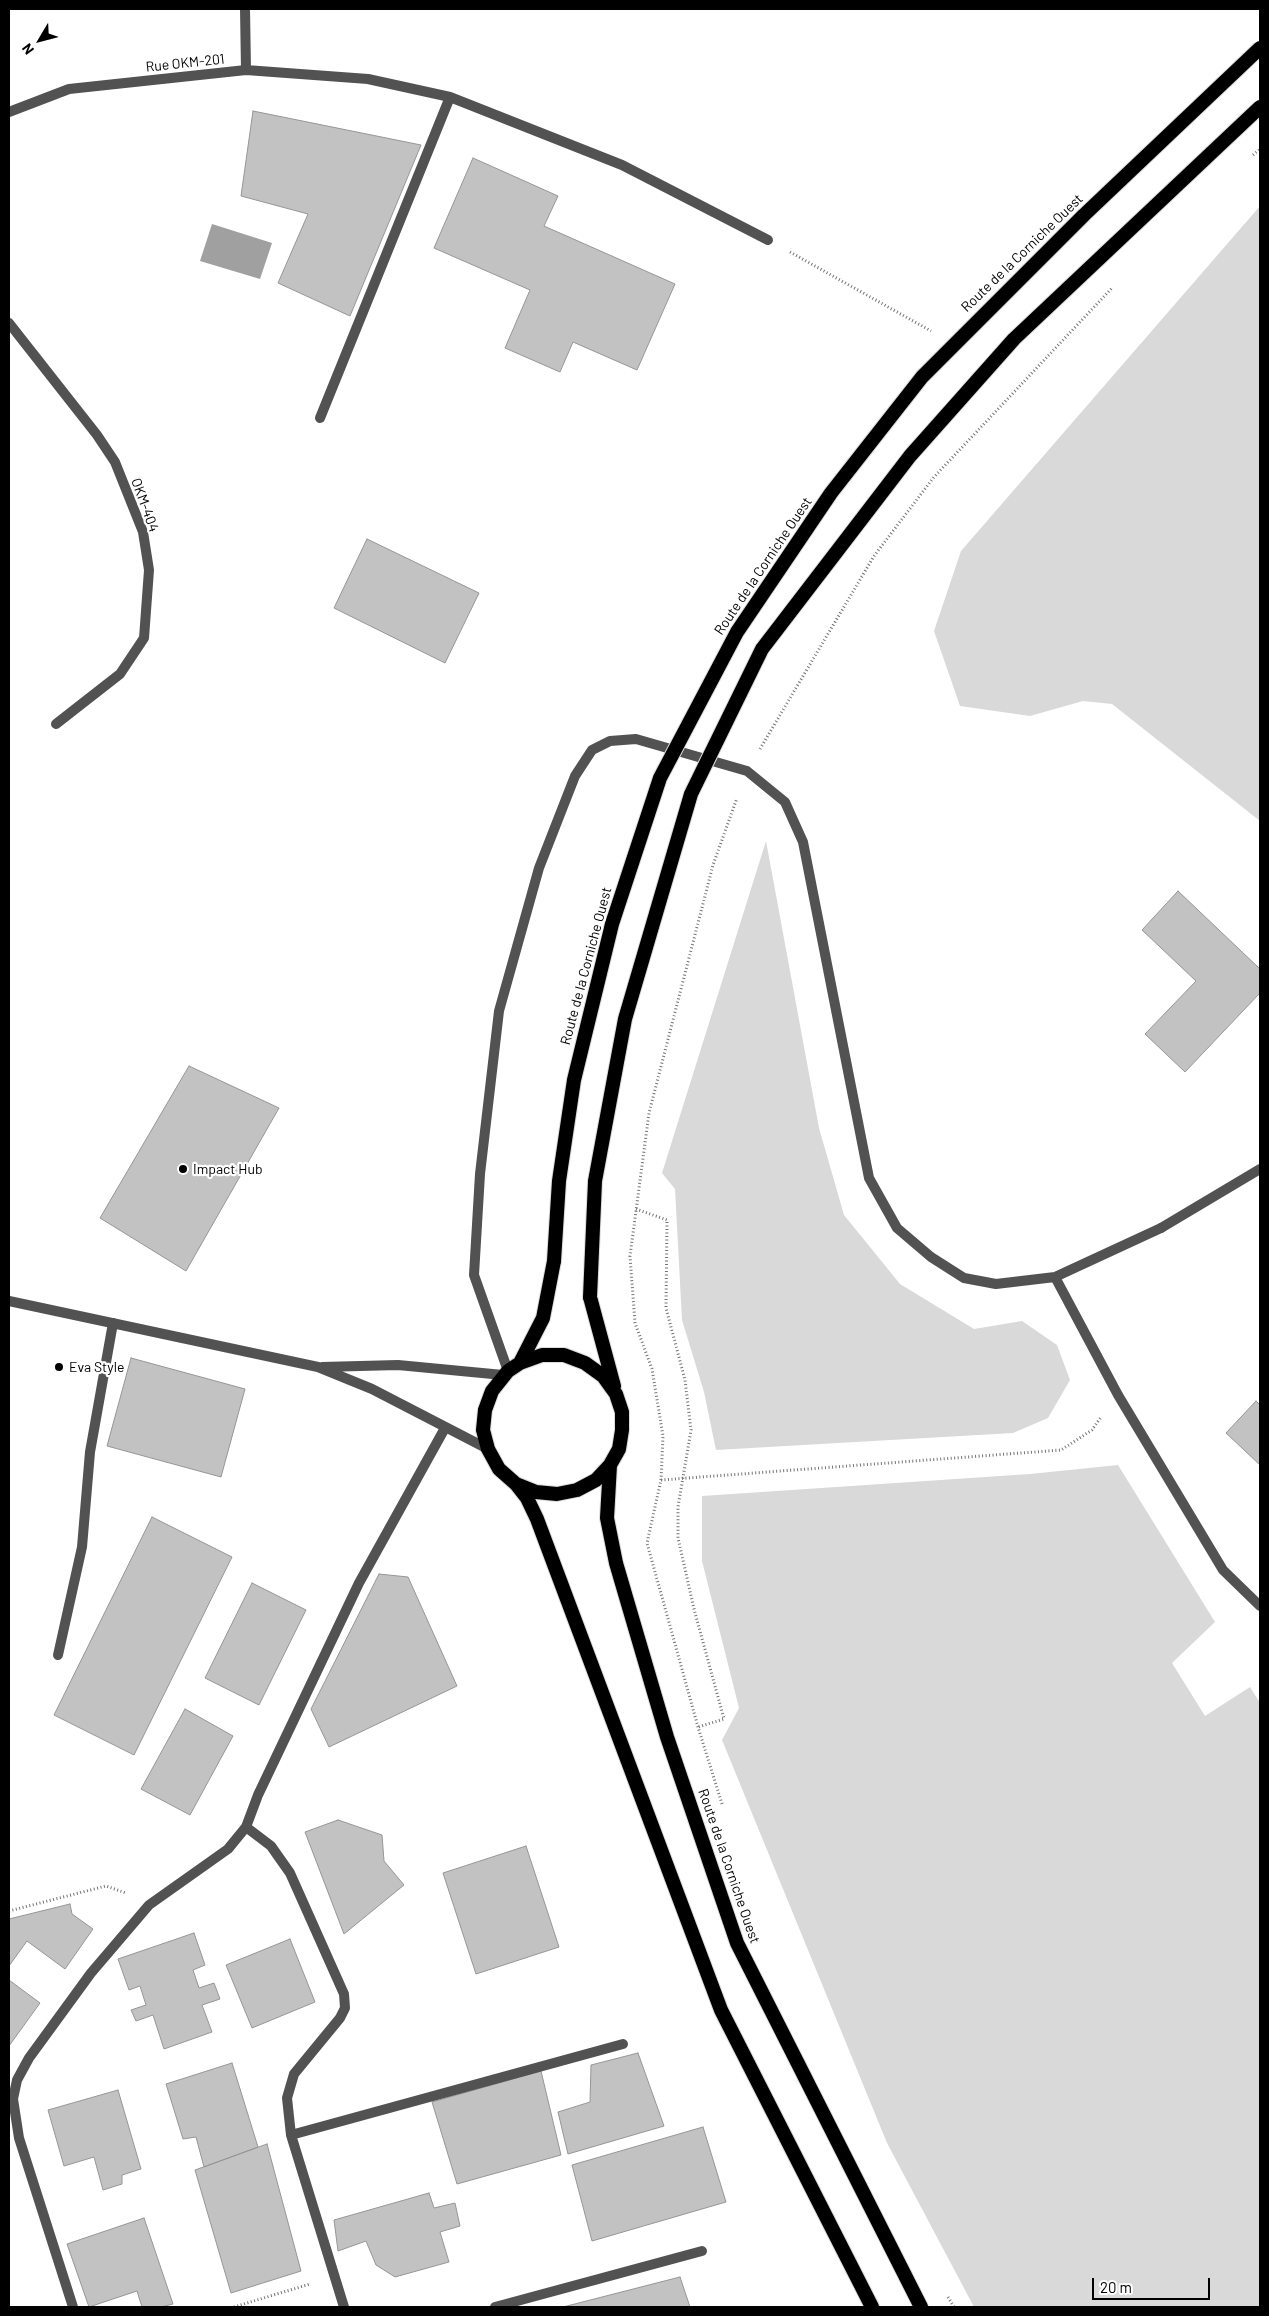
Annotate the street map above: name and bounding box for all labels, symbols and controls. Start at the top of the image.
north arrow [15,15,65,65]
text: N [18,40,37,58]
street label: Rue OKM-201 [145,51,225,75]
street label: Route de la Corniche Ouest [958,190,1086,316]
street label: OKM-404 [128,476,162,534]
street label: Route de la Corniche Ouest [711,494,815,638]
street label: Route de la Corniche Ouest [557,885,615,1047]
place label: Impact Hub [193,1161,263,1177]
marker: Impact Hub [177,1163,189,1175]
place label: Eva Style [69,1359,124,1375]
marker: Eva Style [53,1361,65,1373]
street label: Route de la Corniche Ouest [695,1786,763,1946]
scale bar [1094,2268,1212,2300]
text: 20 m [1100,2278,1132,2296]

